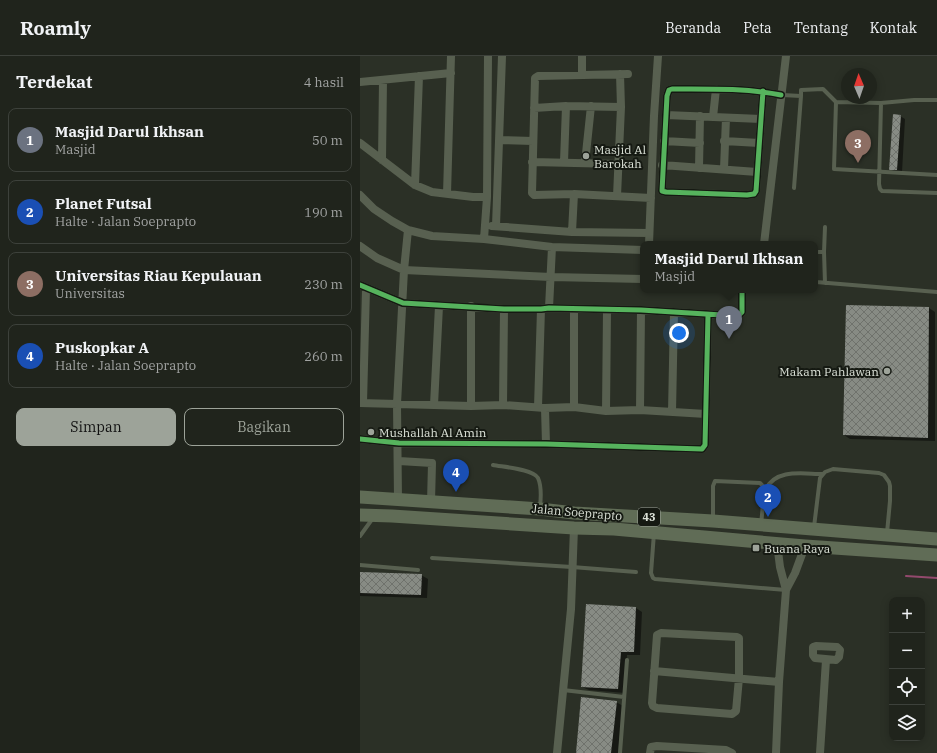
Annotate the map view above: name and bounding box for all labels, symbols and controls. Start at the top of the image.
text: Roamly [20,16,91,40]
text: Beranda [665,19,721,37]
text: Peta [743,19,772,37]
text: Tentang [794,19,848,37]
text: Kontak [870,19,917,37]
north arrow [841,68,877,104]
text: Terdekat [16,71,92,93]
text: 4 hasil [304,74,344,91]
text: Masjid Darul Ikhsan [55,122,204,141]
pin: 3 [845,130,871,163]
text: 1 [26,132,34,149]
text: 50 m [312,132,343,149]
text: Masjid [55,141,96,158]
place label: Masjid Al Barokah [594,142,646,171]
marker: Masjid Al Barokah [581,151,591,161]
text: Planet Futsal [55,194,152,213]
text: 2 [26,204,34,221]
text: 190 m [304,204,343,221]
text: Halte · Jalan Soeprapto [55,213,196,230]
popup [640,241,818,293]
text: Masjid Darul Ikhsan [655,249,803,268]
text: Universitas Riau Kepulauan [55,266,262,285]
text: Masjid [655,268,695,285]
text: 3 [26,276,34,293]
text: 230 m [304,276,343,293]
text: Universitas [55,285,125,302]
pin: 1 [716,306,742,339]
your location [669,323,689,343]
text: Puskopkar A [55,338,149,357]
text: 4 [26,348,34,365]
text: 260 m [304,348,343,365]
text: Halte · Jalan Soeprapto [55,357,196,374]
place label: Makam Pahlawan [779,364,879,379]
marker: Makam Pahlawan [882,366,892,376]
button: Simpan [16,408,176,446]
button: Bagikan [184,408,344,446]
place label: Mushallah Al Amin [379,425,487,440]
marker: Mushallah Al Amin [366,427,376,437]
pin: 4 [443,459,469,492]
pin: 2 [755,484,781,517]
street label: Jalan Soeprapto [531,501,623,523]
road number: 43 [638,508,660,526]
place label: Buana Raya [764,541,831,556]
marker: Buana Raya [751,543,761,553]
map controls [889,597,925,741]
button: + [889,597,925,633]
button: − [889,633,925,669]
button: locate [889,669,925,705]
button: layers [889,705,925,741]

